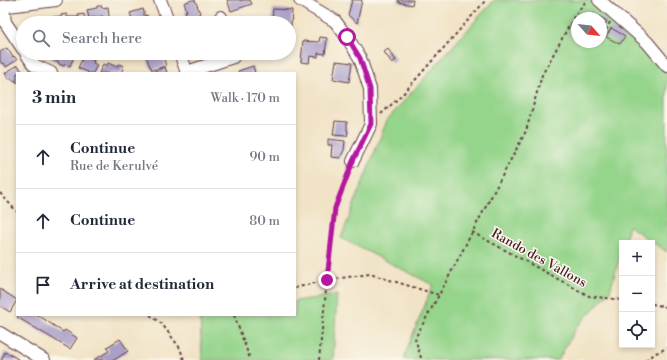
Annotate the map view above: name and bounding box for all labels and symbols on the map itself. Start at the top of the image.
north arrow [571,12,607,48]
route start [338,28,356,46]
street label: Rando des Vallons [489,225,590,291]
route end [318,271,336,289]

